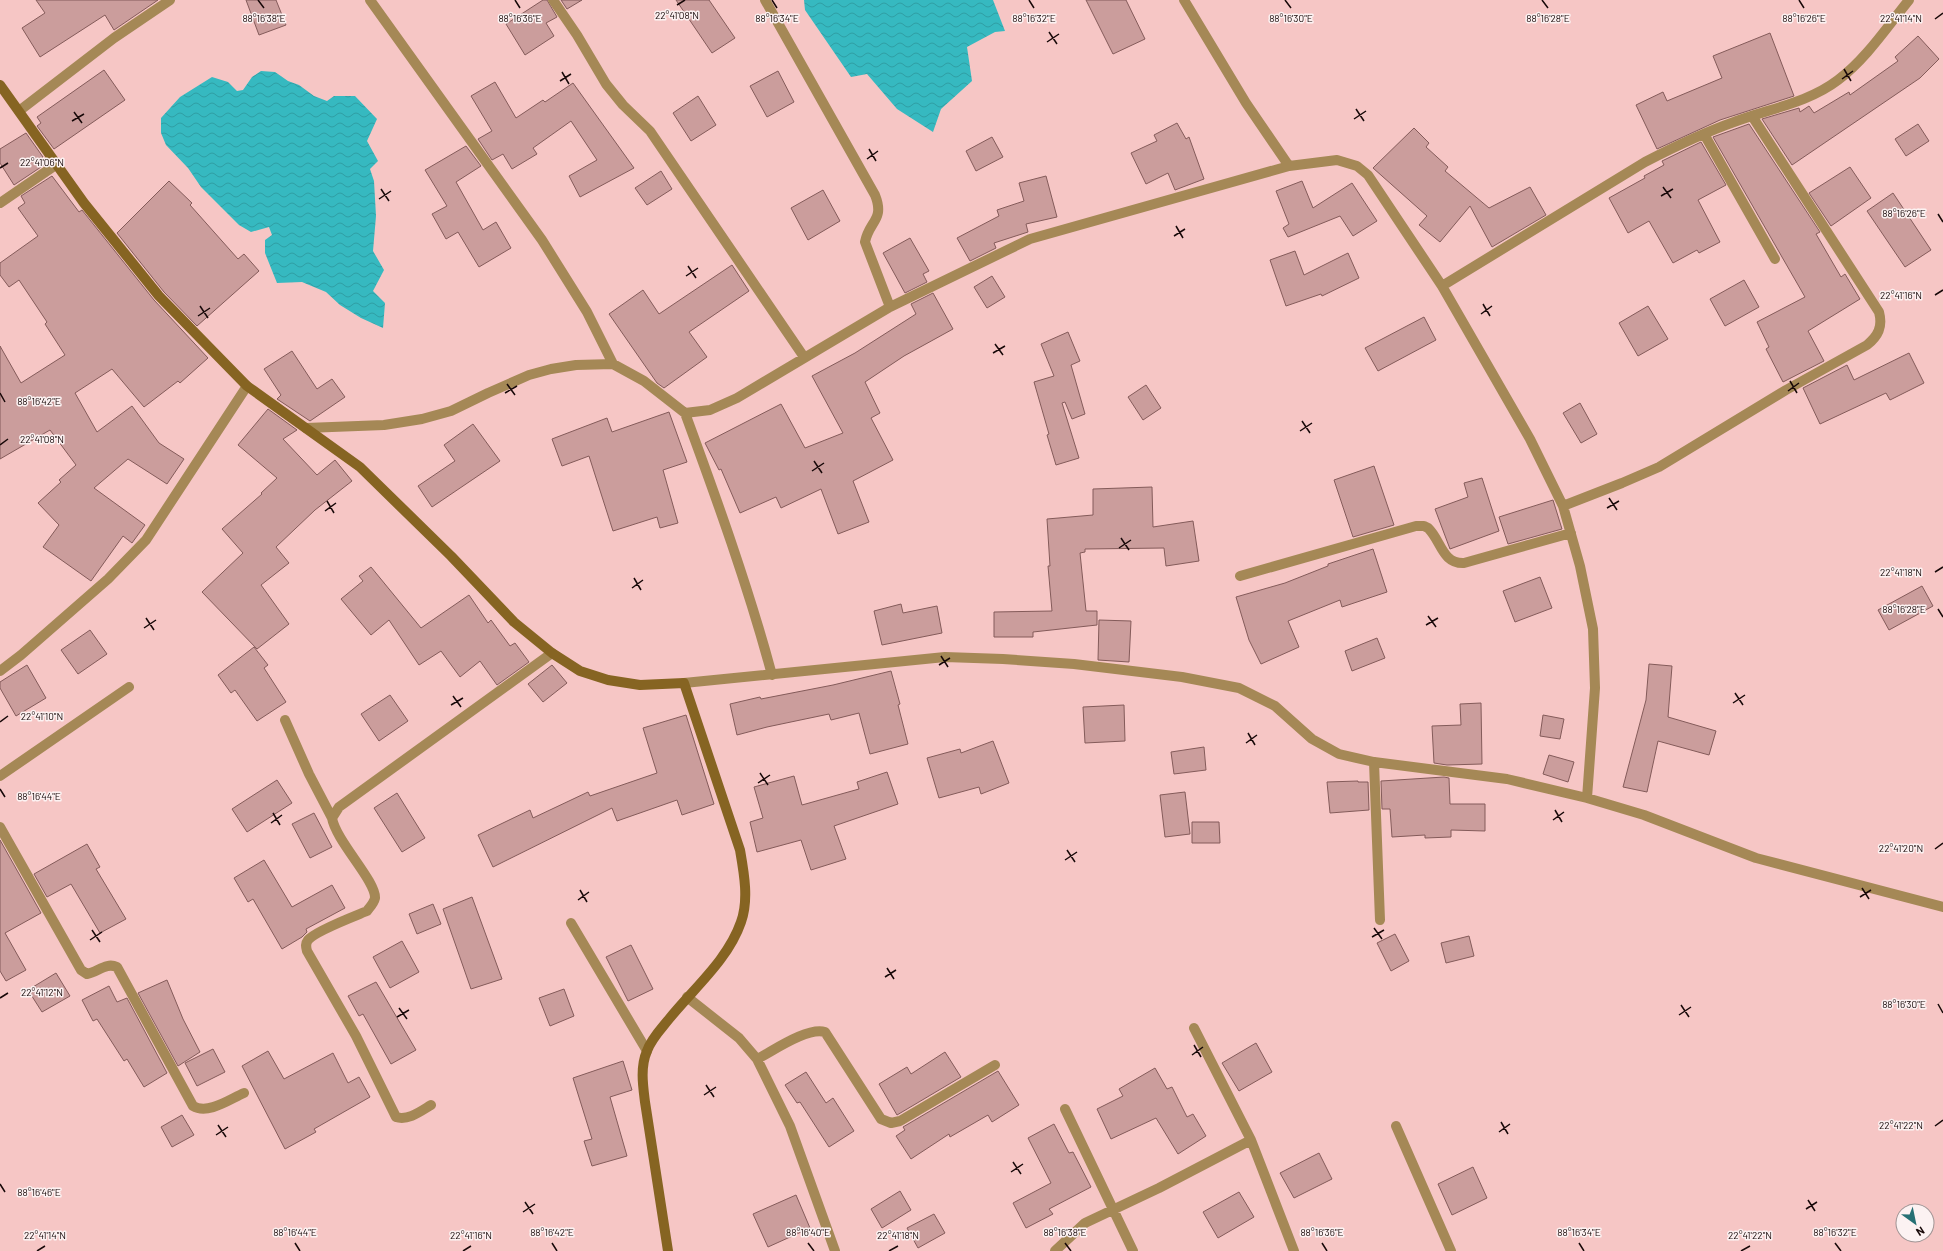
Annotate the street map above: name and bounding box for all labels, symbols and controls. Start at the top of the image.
text: 22°41'08"N [655,9,699,21]
text: 88°16'38"E [242,12,286,24]
text: 88°16'36"E [498,12,542,24]
text: 88°16'34"E [755,12,799,24]
text: 88°16'32"E [1012,12,1056,24]
text: 88°16'30"E [1269,12,1313,24]
text: 88°16'28"E [1526,12,1570,24]
text: 88°16'26"E [1782,12,1826,24]
text: 22°41'14"N [1880,12,1922,24]
text: 22°41'06"N [20,156,64,168]
text: 88°16'26"E [1882,207,1926,219]
text: 22°41'16"N [1880,289,1922,301]
text: 88°16'42"E [17,395,61,407]
text: 22°41'08"N [20,433,64,445]
text: 22°41'18"N [1880,566,1922,578]
text: 88°16'28"E [1882,603,1926,615]
text: 22°41'10"N [21,710,63,722]
text: 88°16'44"E [17,790,61,802]
text: 22°41'20"N [1879,842,1923,854]
text: 22°41'12"N [21,986,63,998]
text: 88°16'30"E [1882,998,1926,1010]
text: 22°41'22"N [1879,1119,1923,1131]
text: 88°16'46"E [17,1186,61,1198]
north arrow [1895,1203,1935,1243]
text: N [1914,1224,1927,1239]
text: 88°16'44"E [273,1226,317,1238]
text: 88°16'42"E [530,1226,574,1238]
text: 88°16'40"E [786,1226,830,1238]
text: 88°16'38"E [1043,1226,1087,1238]
text: 88°16'36"E [1300,1226,1344,1238]
text: 88°16'34"E [1557,1226,1601,1238]
text: 88°16'32"E [1813,1226,1857,1238]
text: 22°41'14"N [24,1229,66,1241]
text: 22°41'16"N [450,1229,492,1241]
text: 22°41'18"N [877,1229,919,1241]
text: 22°41'22"N [1728,1229,1772,1241]

